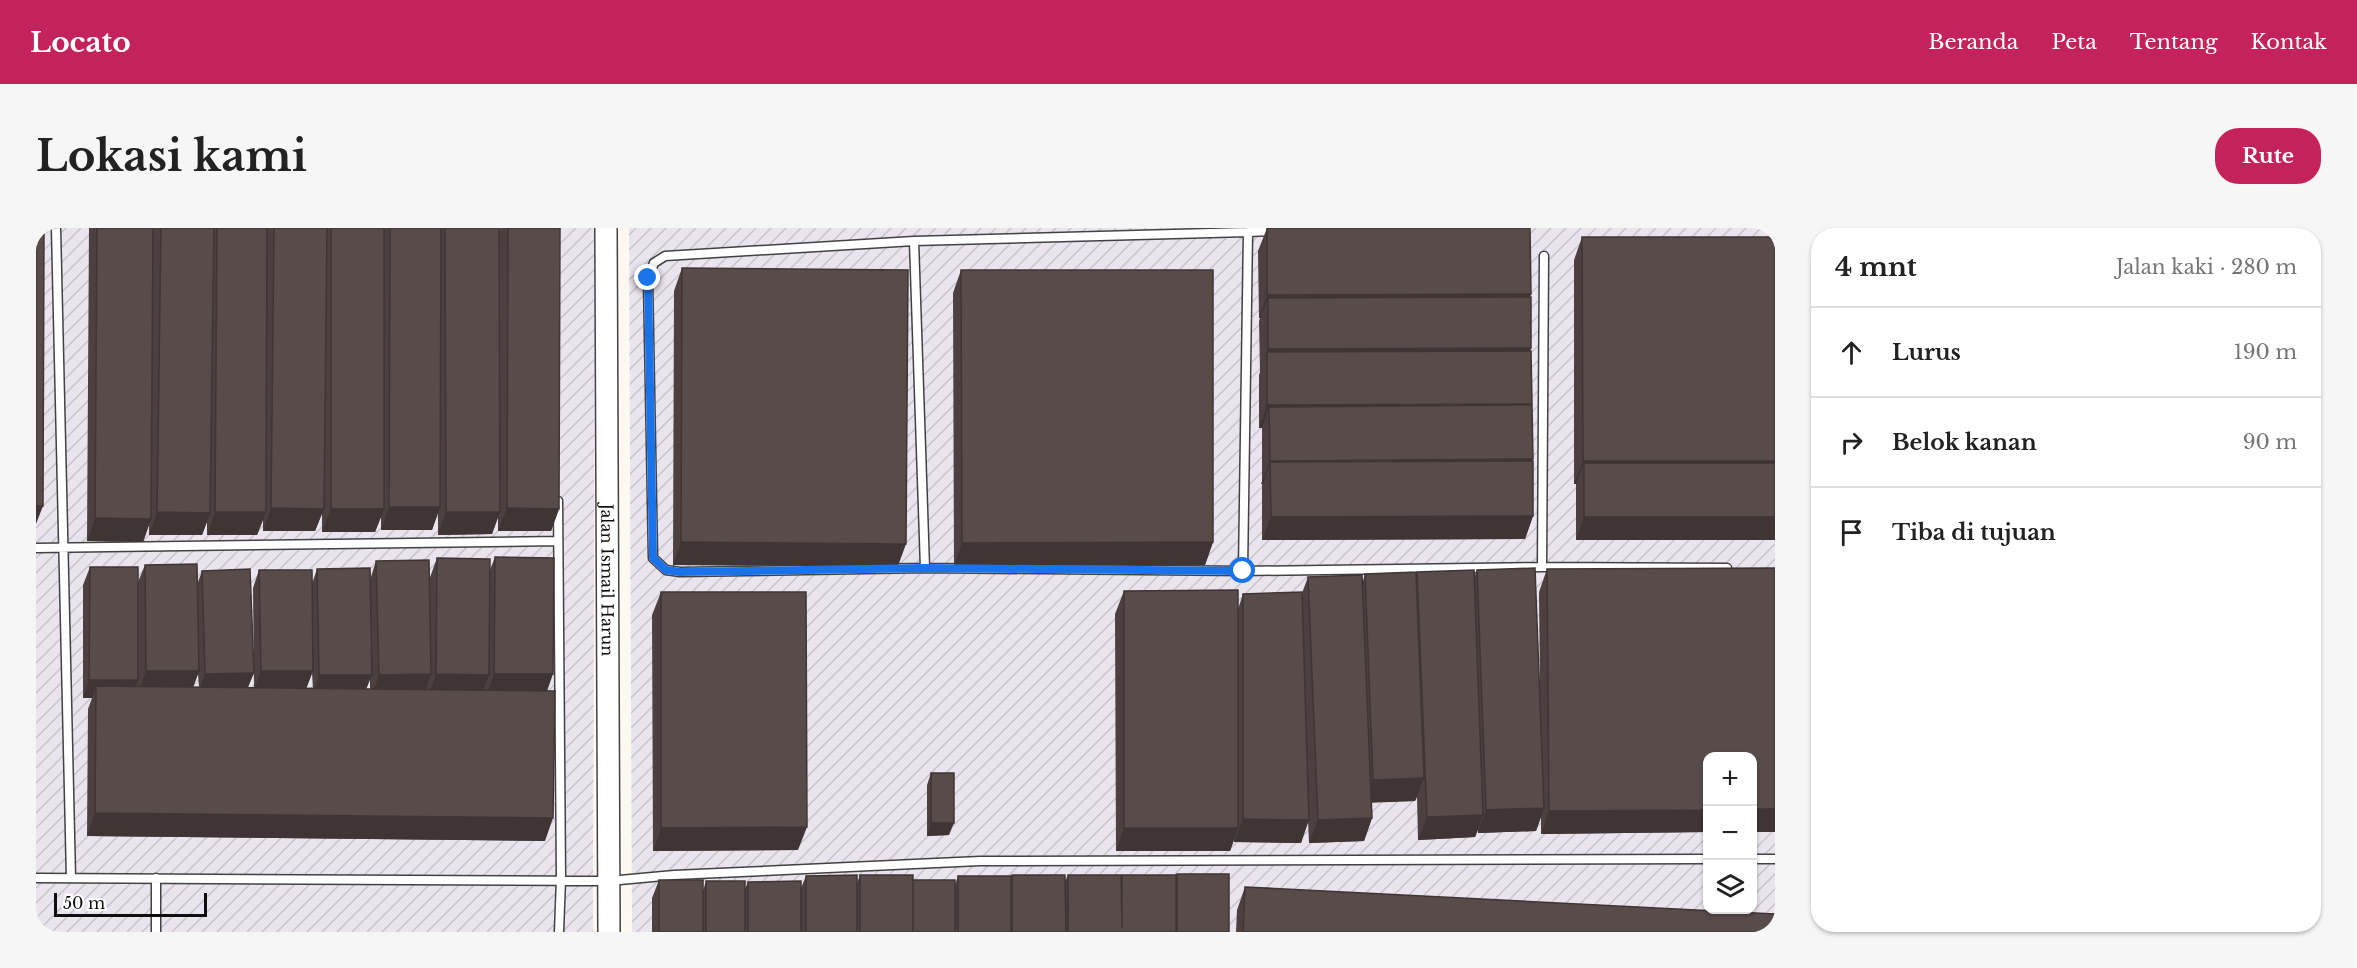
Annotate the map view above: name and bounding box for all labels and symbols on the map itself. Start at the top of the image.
route end [634,264,660,290]
street label: Jalan Ismail Harun [597,502,618,656]
route start [1229,557,1255,583]
scale bar [54,890,207,918]

